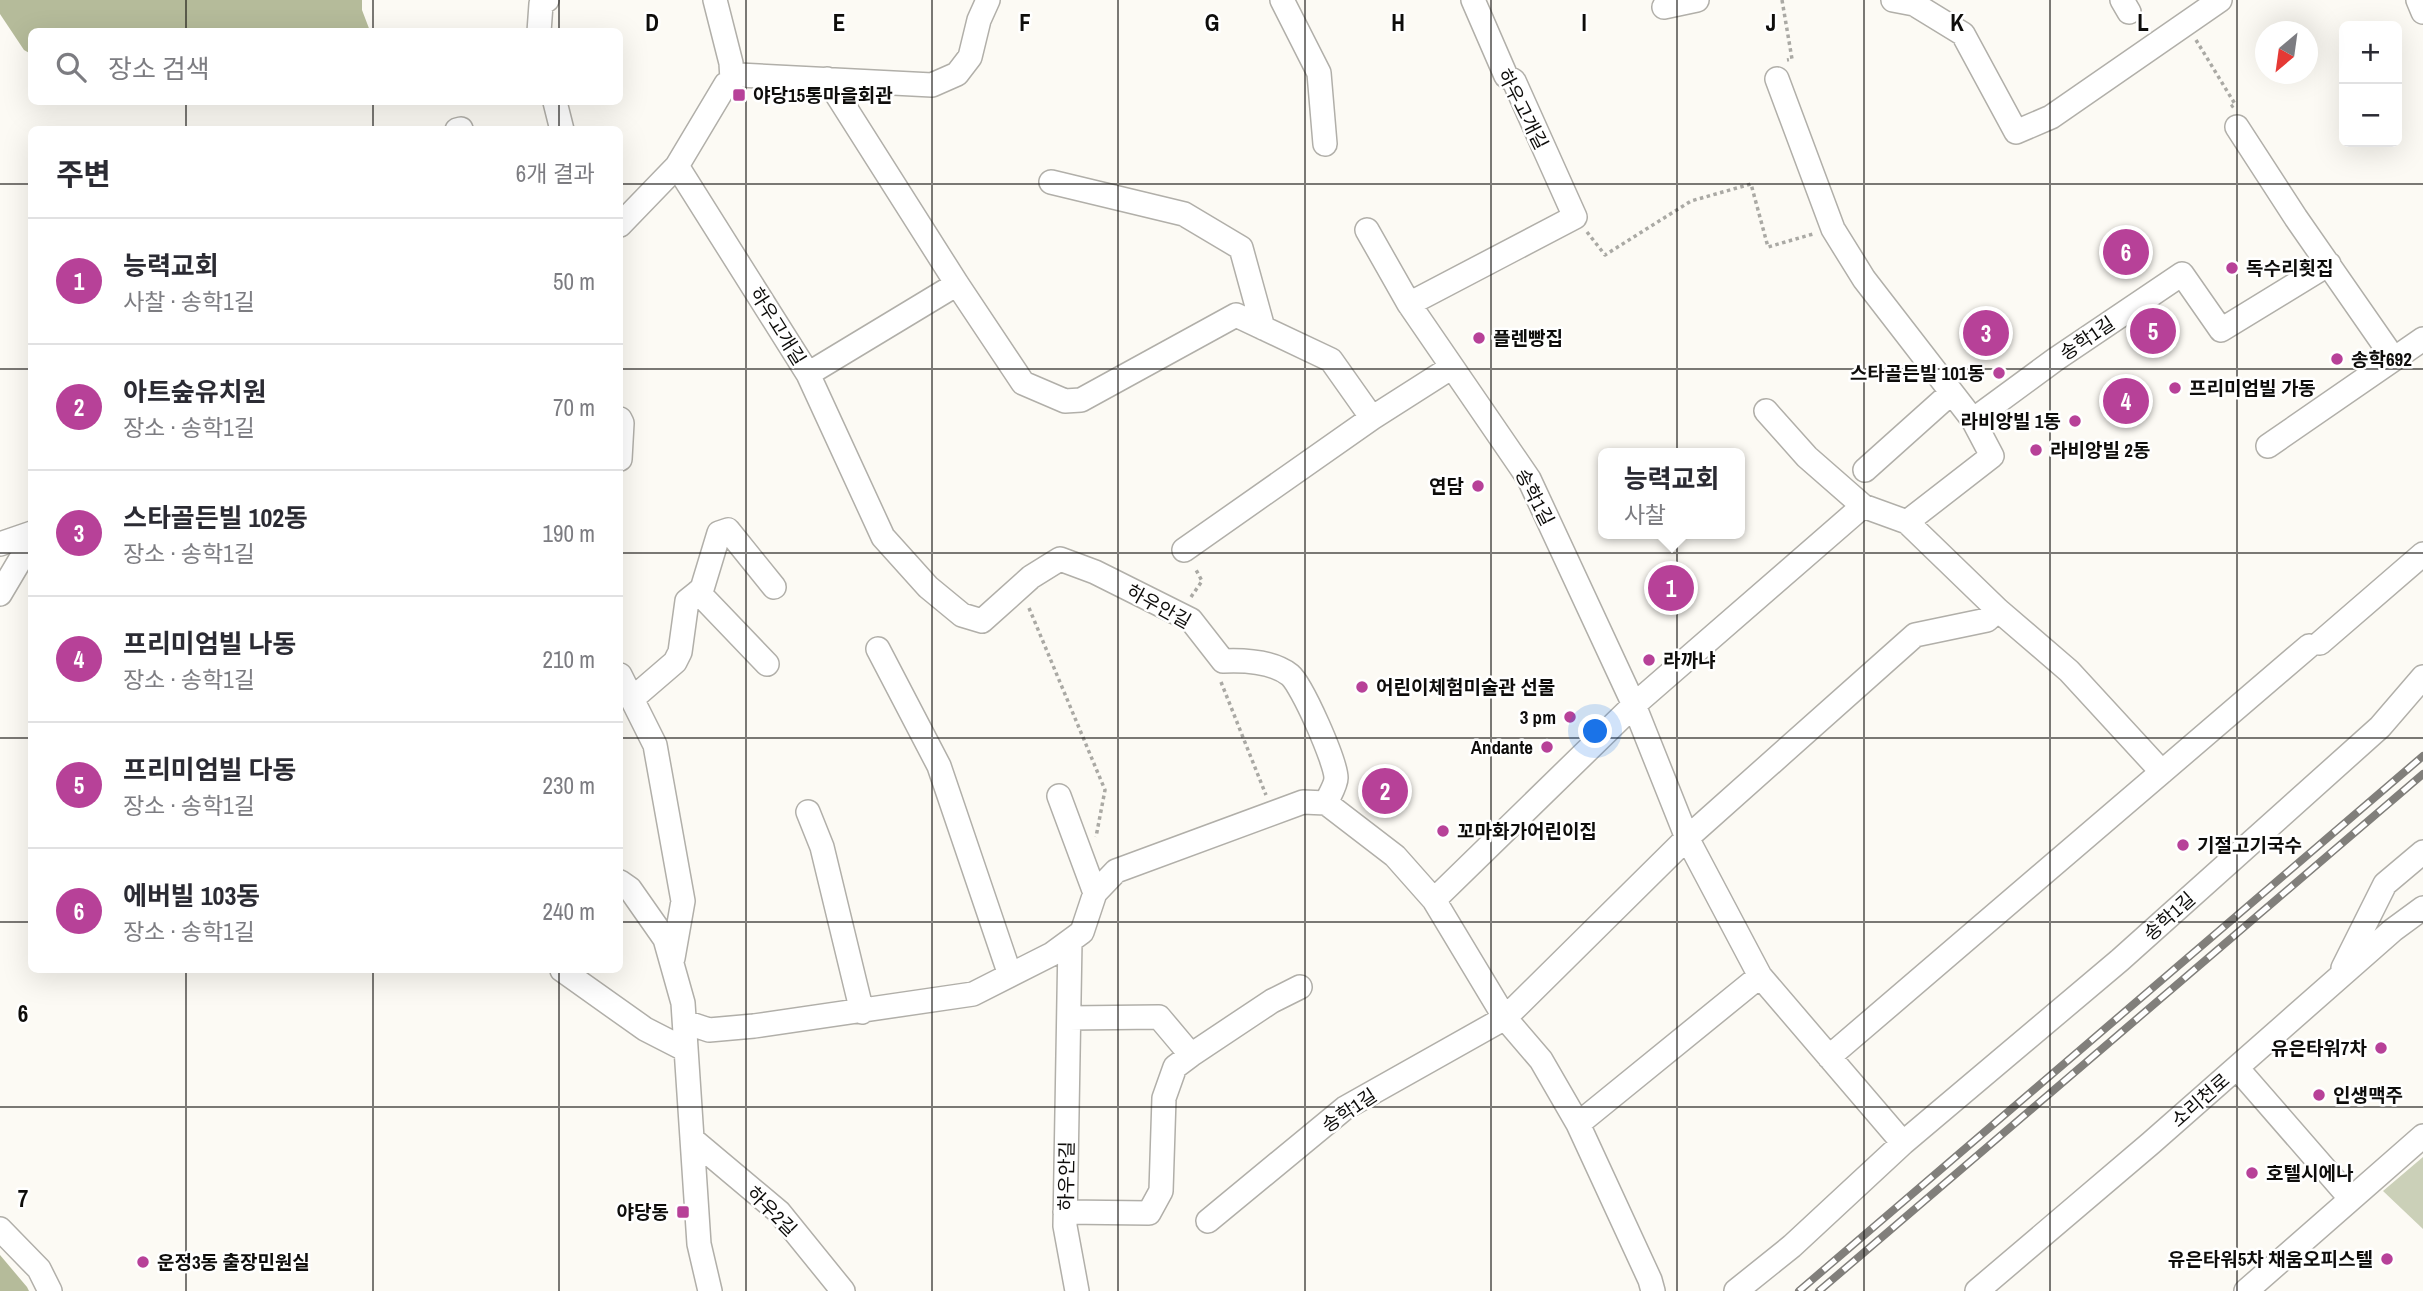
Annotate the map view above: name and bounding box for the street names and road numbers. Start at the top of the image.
street label: 하우고개길 [1492,64,1554,154]
street label: 하우고개길 [744,282,812,370]
street label: 송학1길 [2054,310,2120,366]
street label: 송학1길 [1510,464,1560,530]
street label: 하우안길 [1122,578,1196,634]
street label: 송학1길 [2138,886,2200,946]
street label: 소리천로 [2165,1067,2235,1133]
street label: 송학1길 [1316,1082,1382,1138]
street label: 하우안길 [1052,1141,1080,1211]
street label: 하우2길 [741,1180,803,1242]

